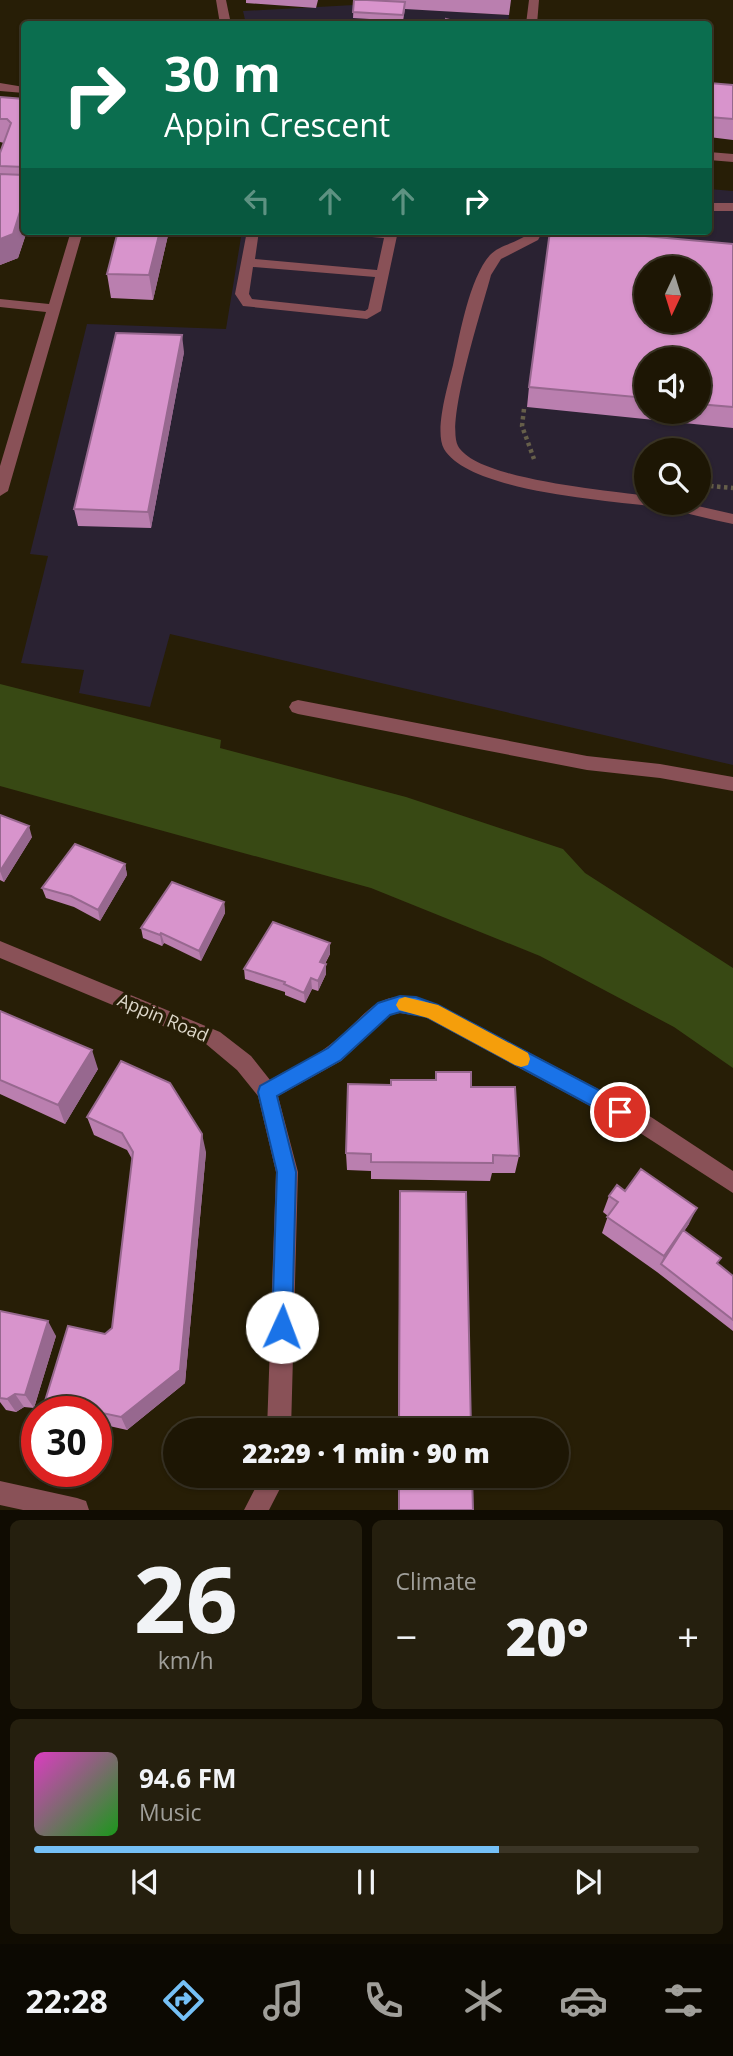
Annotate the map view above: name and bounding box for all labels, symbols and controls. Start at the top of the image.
text: 30 m [164,40,281,106]
icon: right [49,49,140,140]
text: Appin Crescent [164,103,390,146]
icon: left [238,182,276,220]
icon: ahead [311,182,349,220]
icon: ahead [384,182,422,220]
icon: right [457,182,495,220]
north arrow [634,256,710,332]
map controls [634,256,711,515]
button: sound [634,347,711,424]
button: search [634,438,711,515]
street label: Appin Road [114,987,213,1047]
pin [590,1082,650,1142]
icon: arrive [601,1093,639,1131]
position arrow [245,1290,319,1364]
speed limit sign: 30 [21,1396,112,1487]
text: 22:29 · 1 min · 90 m [242,1435,490,1471]
text: 26 [134,1536,238,1660]
text: Climate [396,1565,477,1597]
text: 20° [506,1600,589,1671]
text: − [396,1610,417,1662]
text: + [677,1610,699,1662]
text: km/h [158,1644,214,1676]
text: 94.6 FM [139,1760,237,1796]
text: Music [139,1796,202,1828]
icon: previous [126,1863,164,1901]
icon: pause [347,1863,385,1901]
icon: next [569,1863,607,1901]
icon: directions [159,1976,208,2025]
icon: music [259,1976,308,2025]
icon: phone [359,1976,408,2025]
icon: climate [459,1976,508,2025]
icon: car [559,1976,608,2025]
icon: filters [659,1976,708,2025]
text: 22:28 [25,1979,108,2022]

